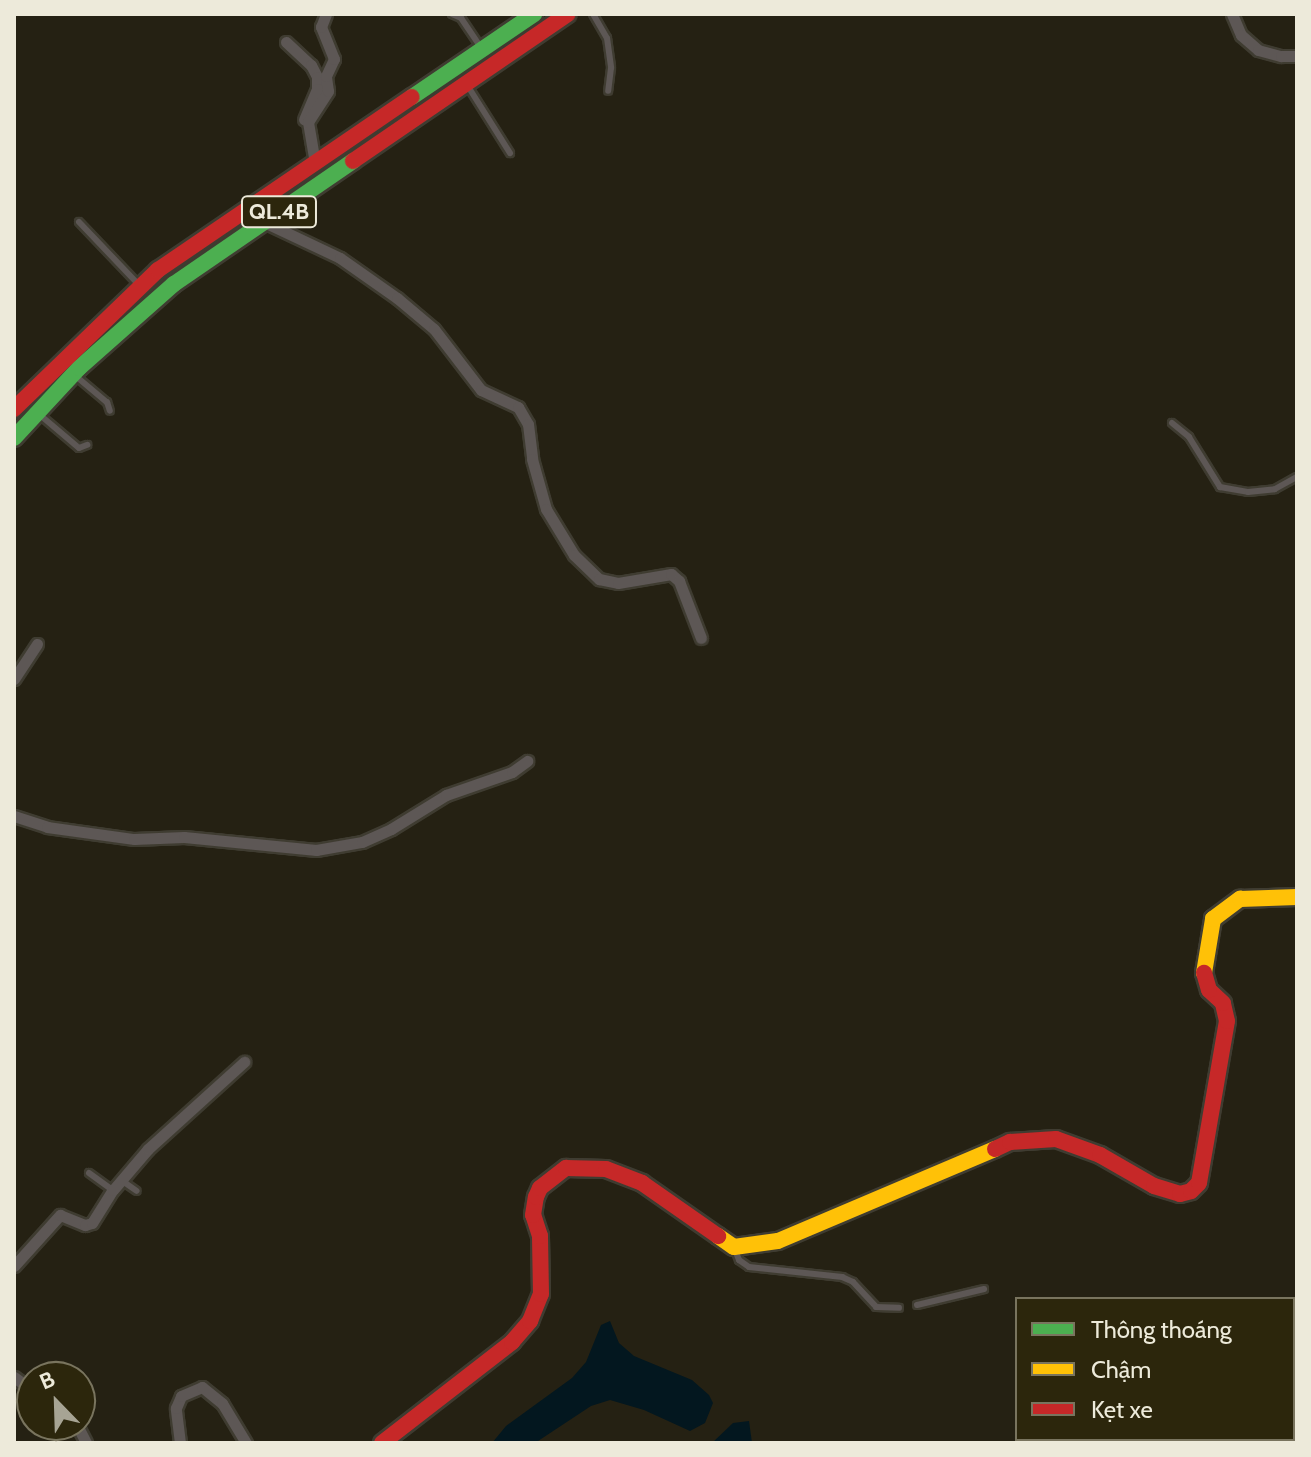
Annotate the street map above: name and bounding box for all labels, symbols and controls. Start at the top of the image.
road number: QL.4B [239,194,319,230]
legend [1015,1297,1295,1441]
text: Thông thoáng [1091,1315,1232,1344]
text: Chậm [1091,1355,1151,1384]
north arrow [16,1361,96,1441]
text: B [36,1365,59,1395]
text: Kẹt xe [1091,1395,1153,1424]

